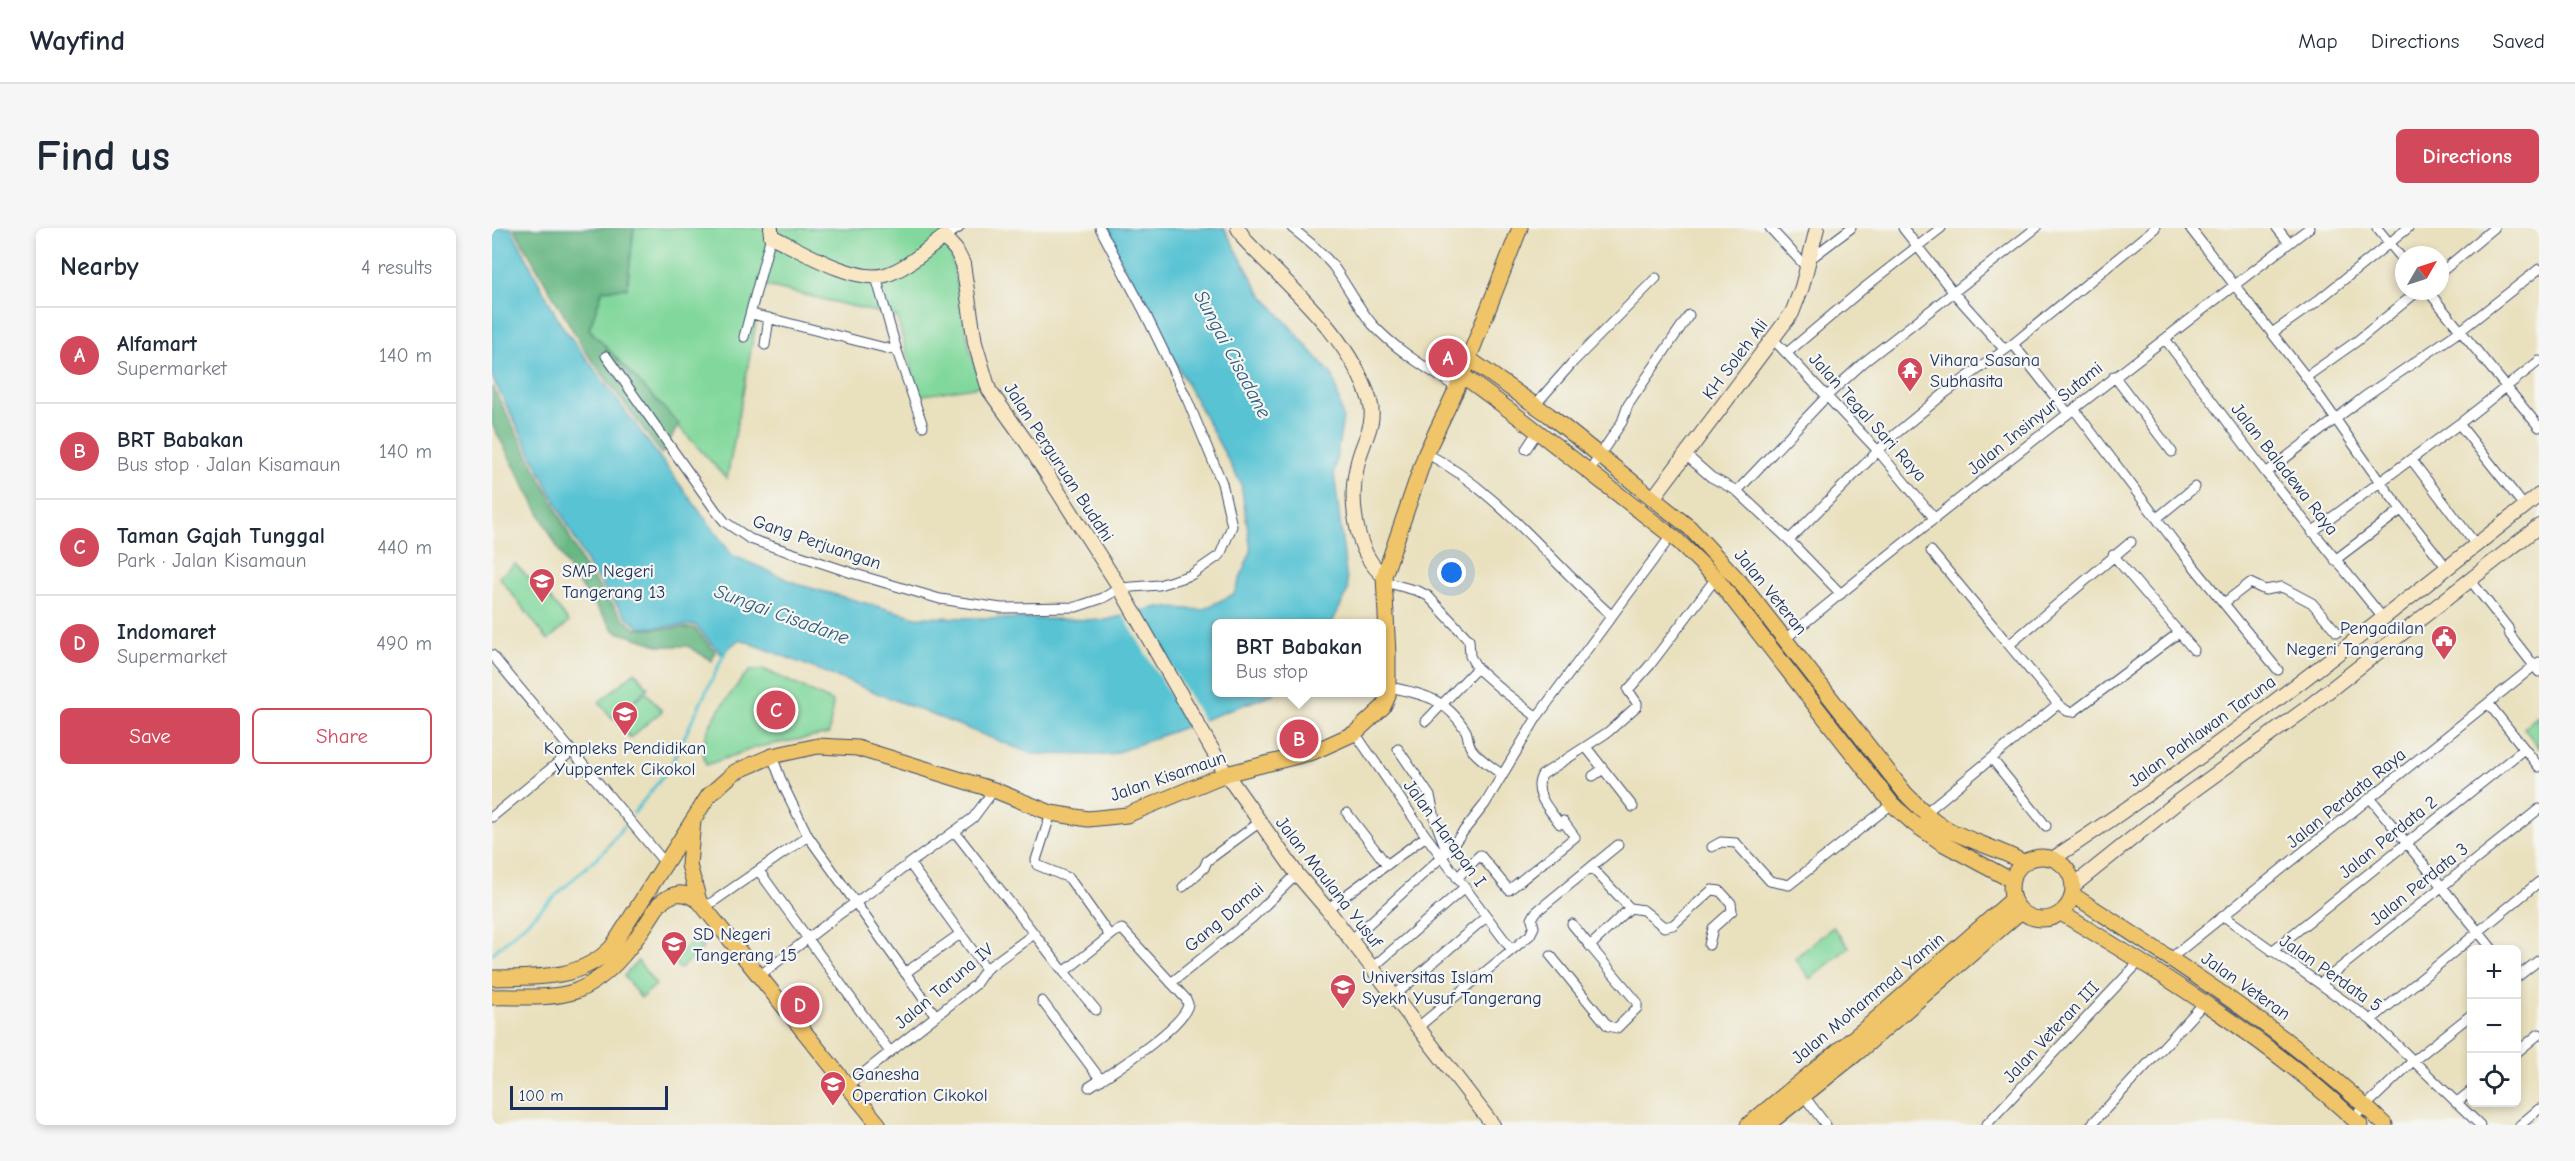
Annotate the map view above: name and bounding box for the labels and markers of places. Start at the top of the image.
pin: A [1428,336,1468,380]
place label: Vihara Sasana Subhasita [1930,350,2040,392]
temple icon: Vihara Sasana Subhasita [1895,355,1925,393]
place label: SMP Negeri Tangerang 13 [562,561,665,603]
school or university icon: SMP Negeri Tangerang 13 [527,566,557,604]
place label: Pengadilan Negeri Tangerang [2286,618,2424,660]
public building icon: Pengadilan Negeri Tangerang [2429,623,2459,661]
pin: C [756,688,796,732]
school or university icon: Kompleks Pendidikan Yuppentek Cikokol [610,699,640,737]
pin: B [1280,716,1318,762]
place label: Kompleks Pendidikan Yuppentek Cikokol [544,738,706,780]
place label: SD Negeri Tangerang 15 [693,924,797,966]
school or university icon: SD Negeri Tangerang 15 [659,929,689,967]
place label: Universitas Islam Syekh Yusuf Tangerang [1362,967,1542,1009]
school or university icon: Universitas Islam Syekh Yusuf Tangerang [1328,972,1358,1010]
pin: D [780,982,820,1028]
place label: Ganesha Operation Cikokol [852,1064,988,1106]
school or university icon: Ganesha Operation Cikokol [818,1069,848,1107]

